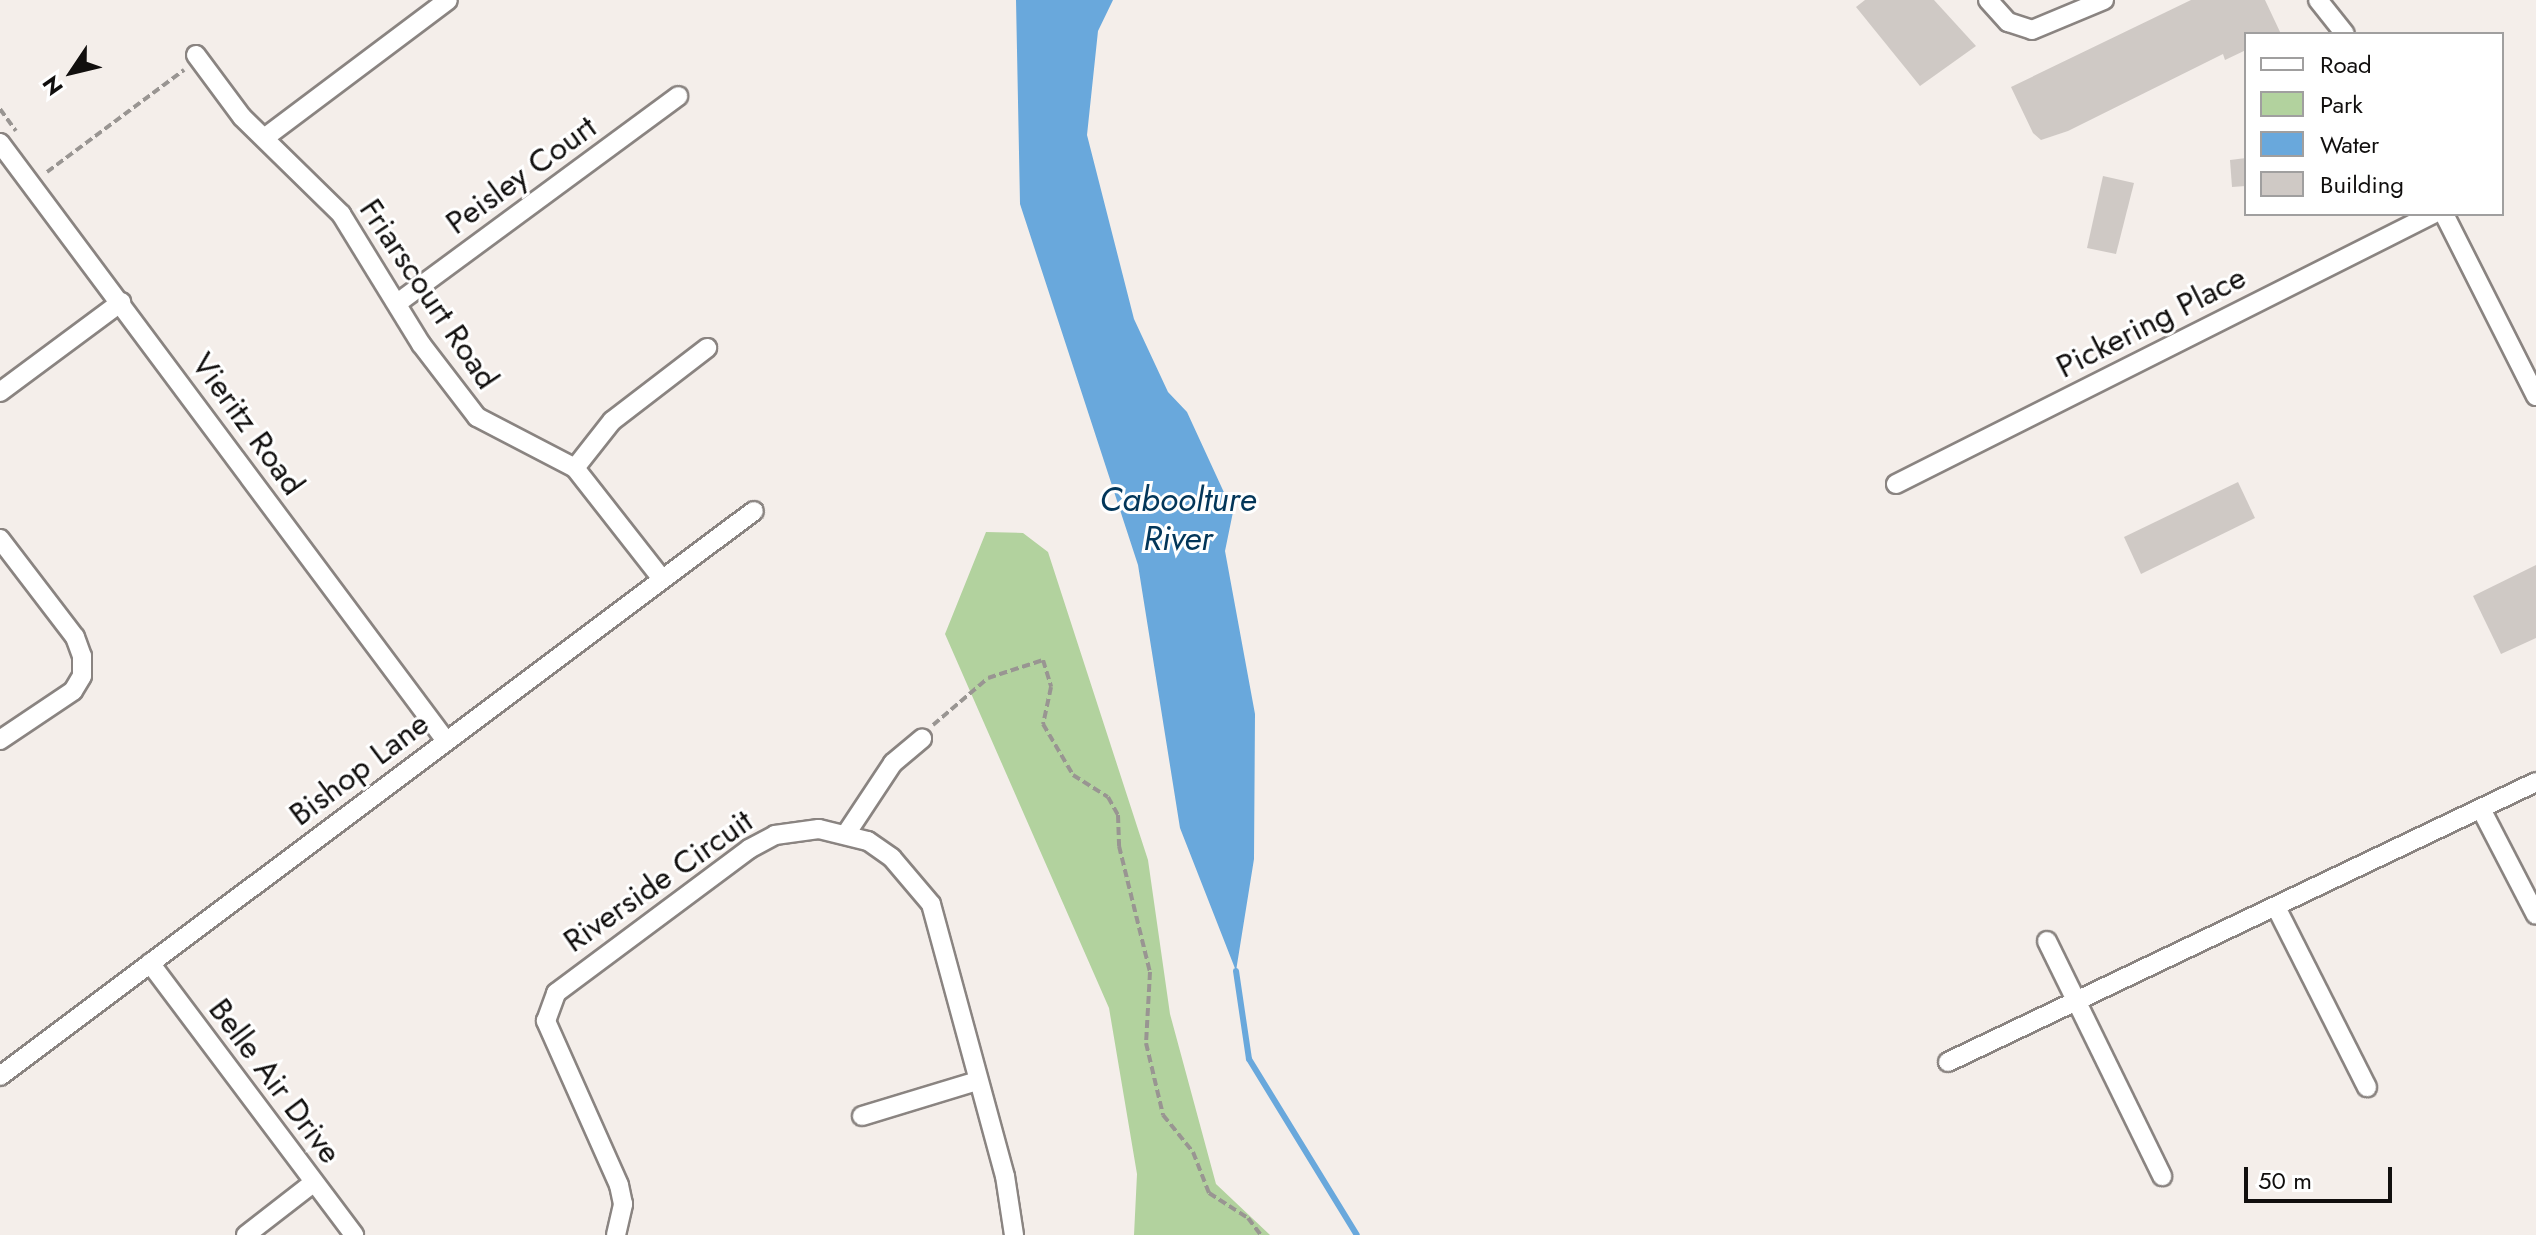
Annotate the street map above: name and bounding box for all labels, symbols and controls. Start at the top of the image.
north arrow [32,32,112,112]
legend [2244,32,2504,216]
text: Road [2320,47,2372,82]
text: N [34,69,70,102]
text: Park [2320,87,2363,122]
street label: Peisley Court [438,108,604,242]
text: Water [2320,127,2379,162]
text: Building [2320,167,2404,202]
street label: Friarscourt Road [351,192,507,396]
street label: Pickering Place [2050,258,2252,386]
street label: Vieritz Road [184,345,312,503]
water label: Caboolture River [1100,479,1256,558]
street label: Bishop Lane [282,704,436,834]
street label: Riverside Circuit [556,802,760,960]
street label: Belle Air Drive [201,991,349,1171]
scale bar [2248,1151,2396,1201]
text: 50 m [2258,1163,2312,1198]

